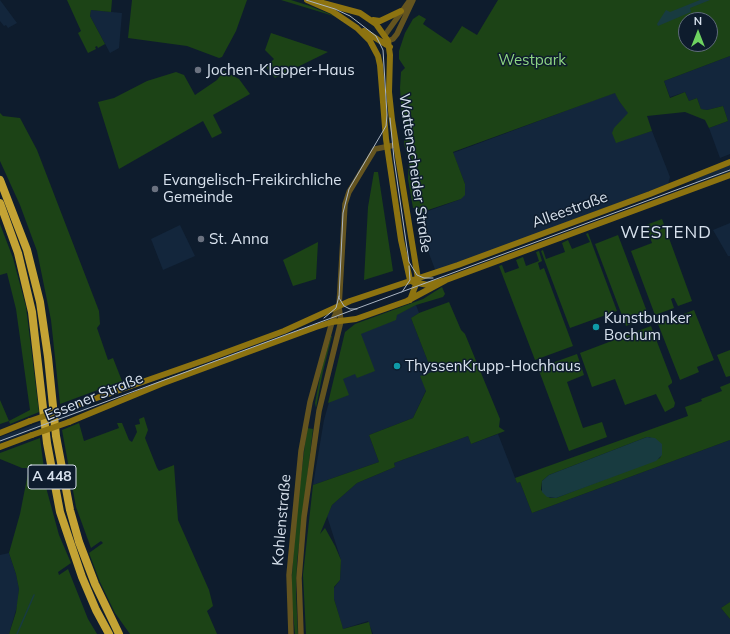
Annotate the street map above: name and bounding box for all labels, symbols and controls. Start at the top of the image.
north arrow [678,12,718,52]
text: N [694,14,702,28]
park label: Westpark [498,51,566,69]
place label: Jochen-Klepper-Haus [206,61,355,79]
marker: Jochen-Klepper-Haus [193,65,203,75]
street label: Wattenscheider Straße [395,92,435,254]
place label: Evangelisch-Freikirchliche Gemeinde [163,171,341,206]
marker: Evangelisch-Freikirchliche Gemeinde [150,184,160,194]
street label: Alleestraße [530,188,610,232]
district label: WESTEND [620,223,712,243]
place label: St. Anna [209,230,269,248]
marker: St. Anna [196,234,206,244]
place label: Kunstbunker Bochum [604,309,691,344]
marker: Kunstbunker Bochum [591,322,601,332]
place label: ThyssenKrupp-Hochhaus [405,357,581,375]
marker: ThyssenKrupp-Hochhaus [392,361,402,371]
street label: Essener Straße [42,369,146,425]
road number: A 448 [28,465,76,489]
street label: Kohlenstraße [269,473,295,567]

